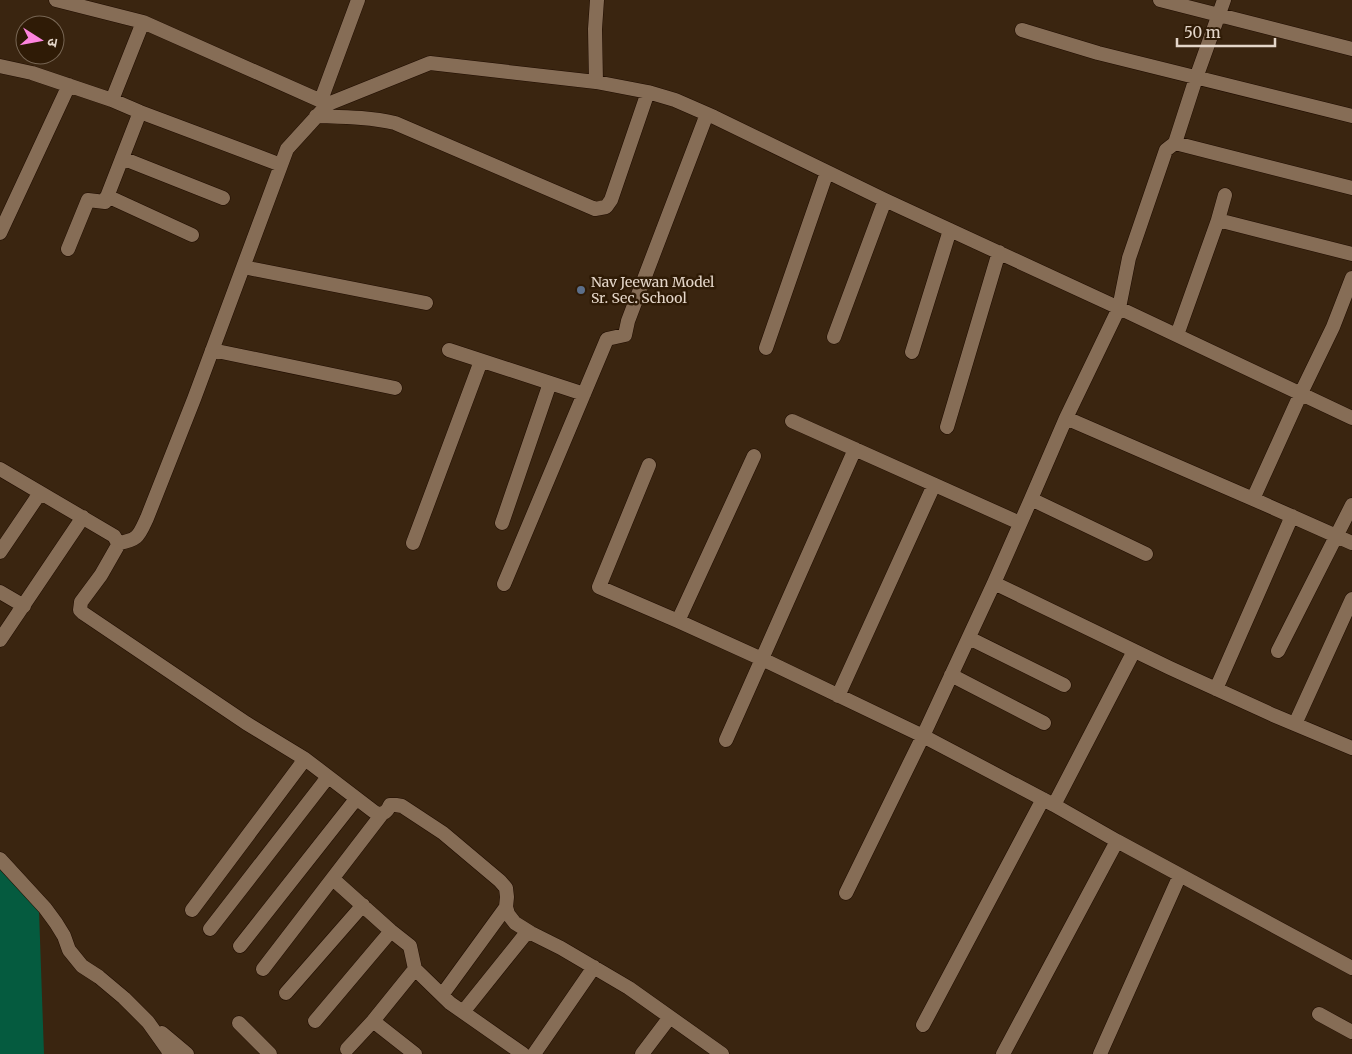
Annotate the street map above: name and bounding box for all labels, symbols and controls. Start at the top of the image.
north arrow [15,15,65,65]
scale bar [1177,15,1274,47]
text: 50 m [1184,23,1221,42]
text: उ [43,37,62,49]
place label: Nav Jeewan Model Sr. Sec. School [591,273,715,307]
marker: Nav Jeewan Model Sr. Sec. School [575,284,587,296]

